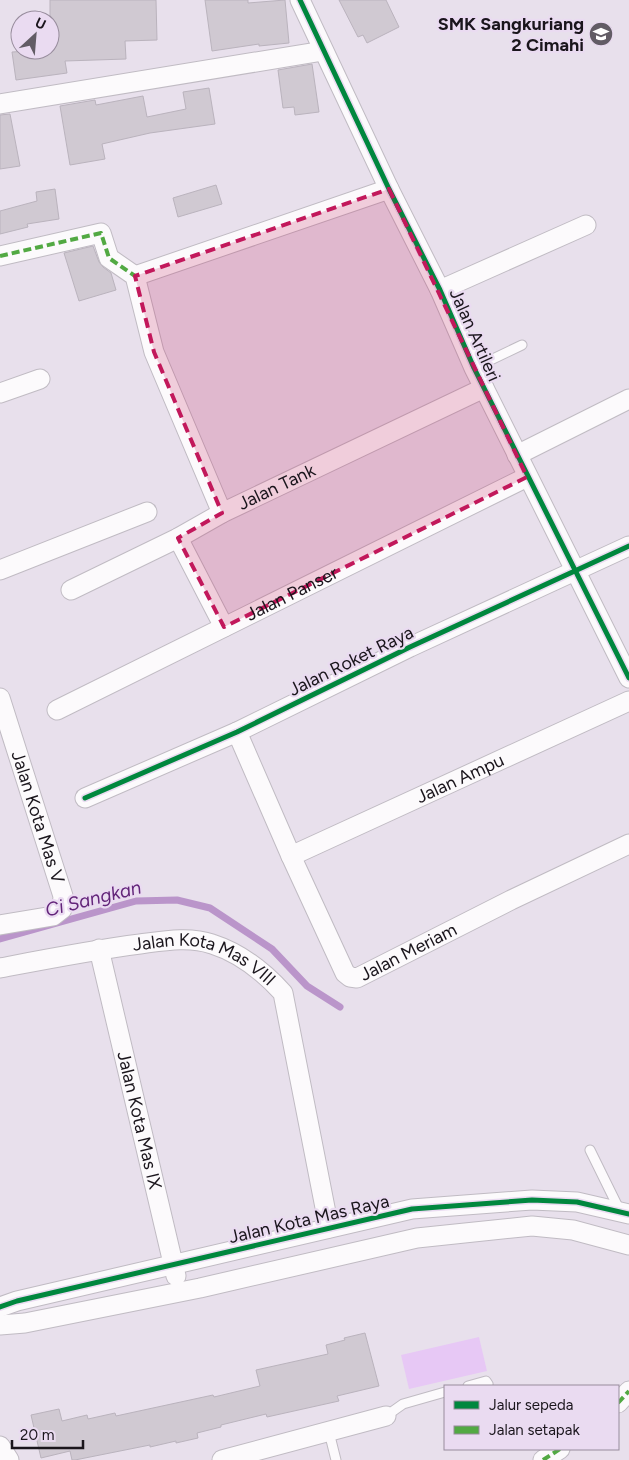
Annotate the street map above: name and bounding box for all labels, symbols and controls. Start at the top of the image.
north arrow [10,10,60,60]
place label: SMK Sangkuriang 2 Cimahi [438,13,584,56]
text: U [32,14,49,34]
school or university icon: SMK Sangkuriang 2 Cimahi [588,21,614,47]
street label: Jalan Artileri [445,285,505,385]
street label: Jalan Tank [234,459,319,515]
street label: Jalan Panser [242,562,341,626]
street label: Jalan Roket Raya [285,621,417,701]
street label: Jalan Kota Mas V [7,748,69,886]
street label: Jalan Ampu [413,749,508,808]
water label: Ci Sangkan [43,875,144,922]
street label: Jalan Meriam [356,918,460,986]
street label: Jalan Kota Mas VIII [131,929,280,990]
street label: Jalan Kota Mas IX [112,1049,166,1191]
street label: Jalan Kota Mas Raya [227,1190,391,1248]
legend [444,1385,619,1450]
text: Jalur sepeda [489,1396,574,1414]
scale bar [12,1418,84,1450]
text: Jalan setapak [489,1421,580,1439]
text: 20 m [20,1426,54,1444]

